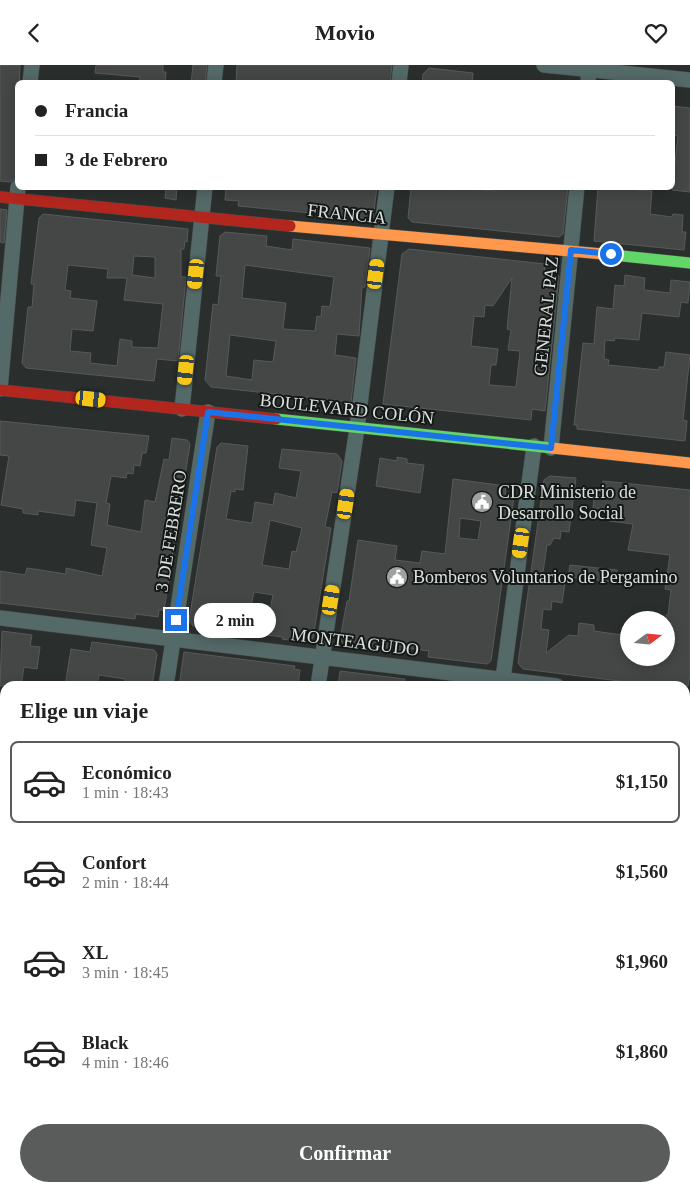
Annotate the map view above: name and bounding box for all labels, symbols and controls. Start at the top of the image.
icon: back [20,19,48,47]
icon: heart [642,19,670,47]
text: Movio [315,20,375,45]
text: Francia [65,100,128,121]
text: 3 de Febrero [65,149,168,170]
street label: FRANCIA [307,200,387,228]
route start [600,243,622,265]
street label: GENERAL PAZ [530,255,562,377]
car [186,258,205,290]
car [366,258,385,290]
car [176,354,195,386]
street label: BOULEVARD COLÓN [259,389,435,428]
car [75,390,106,408]
street label: 3 DE FEBRERO [152,469,190,593]
place label: CDR Ministerio de Desarrollo Social [498,482,636,523]
car [336,488,355,520]
public building icon: CDR Ministerio de Desarrollo Social [470,490,494,514]
car [511,527,530,559]
public building icon: Bomberos Voluntarios de Pergamino [385,565,409,589]
place label: Bomberos Voluntarios de Pergamino [413,567,678,587]
car [321,584,340,616]
callout: 2 min [194,603,276,637]
route end [165,609,187,631]
north arrow [620,611,675,666]
map controls [620,611,675,666]
text: 2 min [216,612,254,629]
street label: MONTEAGUDO [290,624,420,660]
text: Elige un viaje [20,698,148,723]
icon: car [22,760,67,805]
text: Económico [82,762,172,783]
text: $1,150 [616,771,668,792]
text: 1 min · 18:43 [82,784,169,801]
icon: car [22,850,67,895]
text: Confort [82,852,146,873]
text: $1,560 [616,861,668,882]
text: 2 min · 18:44 [82,874,169,891]
icon: car [22,940,67,985]
text: XL [82,942,108,963]
text: $1,960 [616,951,668,972]
text: 3 min · 18:45 [82,964,169,981]
icon: car [22,1030,67,1075]
text: Black [82,1032,128,1053]
text: $1,860 [616,1041,668,1062]
text: 4 min · 18:46 [82,1054,169,1071]
button: Confirmar [20,1124,670,1182]

